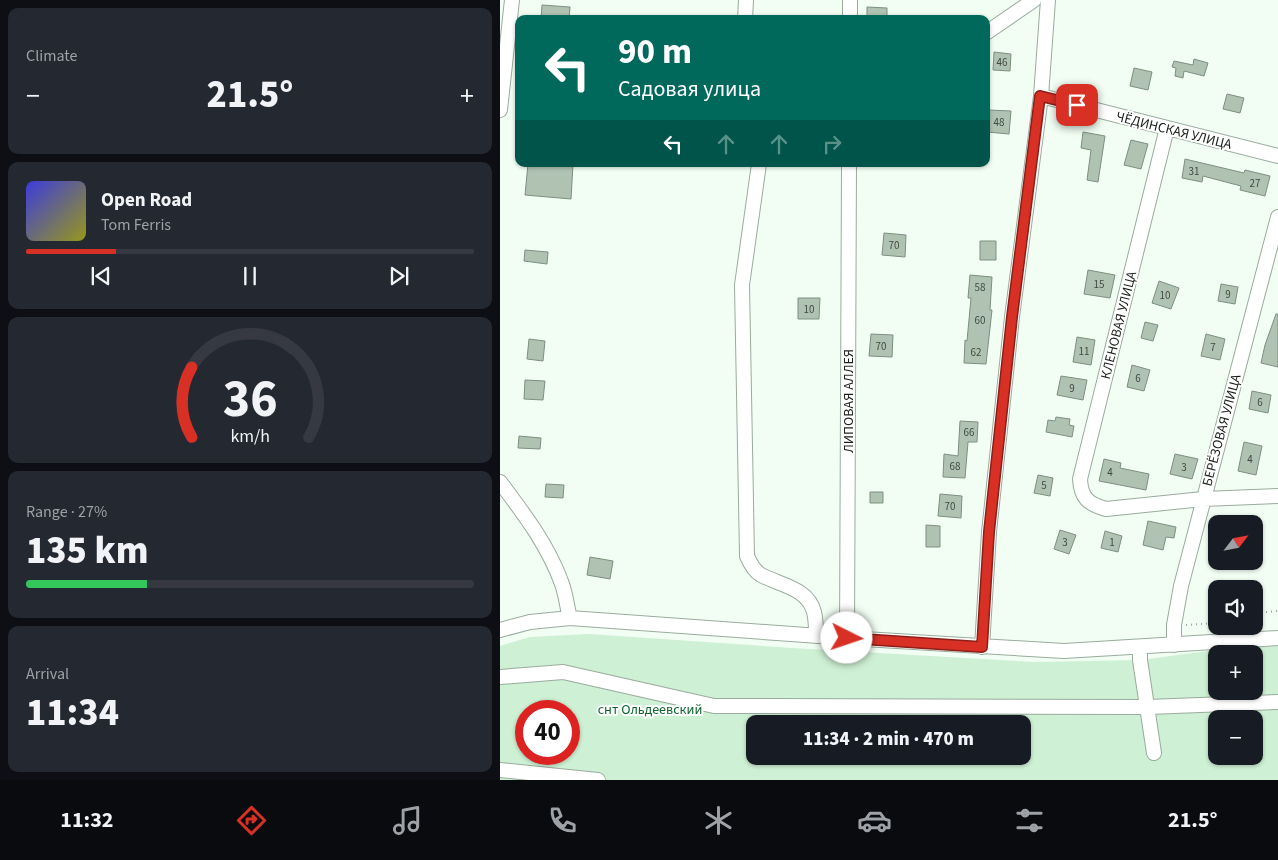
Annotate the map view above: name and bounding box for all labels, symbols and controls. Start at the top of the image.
text: 90 m [618,27,692,77]
icon: left [535,35,600,100]
text: Climate [26,45,77,67]
house number: 46 [997,55,1008,70]
text: 21.5° [207,68,293,122]
text: Садовая улица [618,73,761,105]
text: − [26,76,40,116]
text: + [460,76,474,116]
pin [1056,84,1098,126]
icon: arrive [1063,91,1091,119]
street label: ЧЁДИНСКАЯ УЛИЦА [1114,107,1234,155]
house number: 48 [994,115,1005,130]
icon: left [659,130,687,158]
icon: ahead [712,130,740,158]
icon: ahead [765,130,793,158]
icon: right [818,130,846,158]
house number: 31 [1189,164,1199,179]
house number: 27 [1250,176,1260,191]
text: Open Road [101,187,192,214]
text: Tom Ferris [101,214,171,236]
house number: 70 [889,238,899,253]
icon: previous [87,262,115,290]
icon: pause [236,262,264,290]
icon: next [385,262,413,290]
street label: КЛЕНОВАЯ УЛИЦА [1096,269,1142,381]
house number: 15 [1094,277,1104,292]
house number: 58 [975,280,986,295]
house number: 9 [1225,287,1231,302]
house number: 10 [1160,288,1170,303]
house number: 10 [804,302,814,317]
house number: 60 [975,313,985,328]
house number: 70 [876,339,886,354]
house number: 7 [1210,340,1216,355]
house number: 11 [1079,344,1089,359]
house number: 62 [971,345,981,360]
street label: ЛИПОВАЯ АЛЛЕЯ [839,349,859,453]
text: 36 [223,363,277,437]
house number: 6 [1135,371,1141,386]
street label: БЕРЁЗОВАЯ УЛИЦА [1197,372,1247,488]
house number: 9 [1069,381,1075,396]
house number: 6 [1257,395,1263,410]
text: km/h [230,424,270,449]
house number: 66 [964,425,975,440]
house number: 4 [1247,452,1253,467]
house number: 68 [950,459,961,474]
house number: 3 [1181,460,1187,475]
house number: 4 [1107,465,1113,480]
house number: 5 [1041,478,1047,493]
house number: 70 [945,499,955,514]
text: Range · 27% [26,501,107,523]
north arrow [1208,515,1262,570]
map controls [1208,515,1263,765]
text: 135 km [26,524,148,578]
house number: 3 [1062,535,1068,550]
house number: 1 [1109,535,1115,550]
button: sound [1208,580,1263,635]
position arrow [820,611,872,663]
button: + [1208,645,1263,700]
text: Arrival [26,663,69,685]
text: 11:34 [26,686,119,740]
speed limit sign: 40 [515,700,580,765]
park label: снт Ольдеевский [598,700,702,720]
button: − [1208,710,1263,765]
text: 11:34 · 2 min · 470 m [803,726,974,753]
icon: directions [234,803,269,838]
icon: music [390,803,425,838]
icon: phone [545,803,580,838]
icon: climate [701,803,736,838]
icon: car [857,803,892,838]
icon: filters [1012,803,1047,838]
text: 11:32 [60,804,113,836]
text: 21.5° [1168,804,1218,836]

